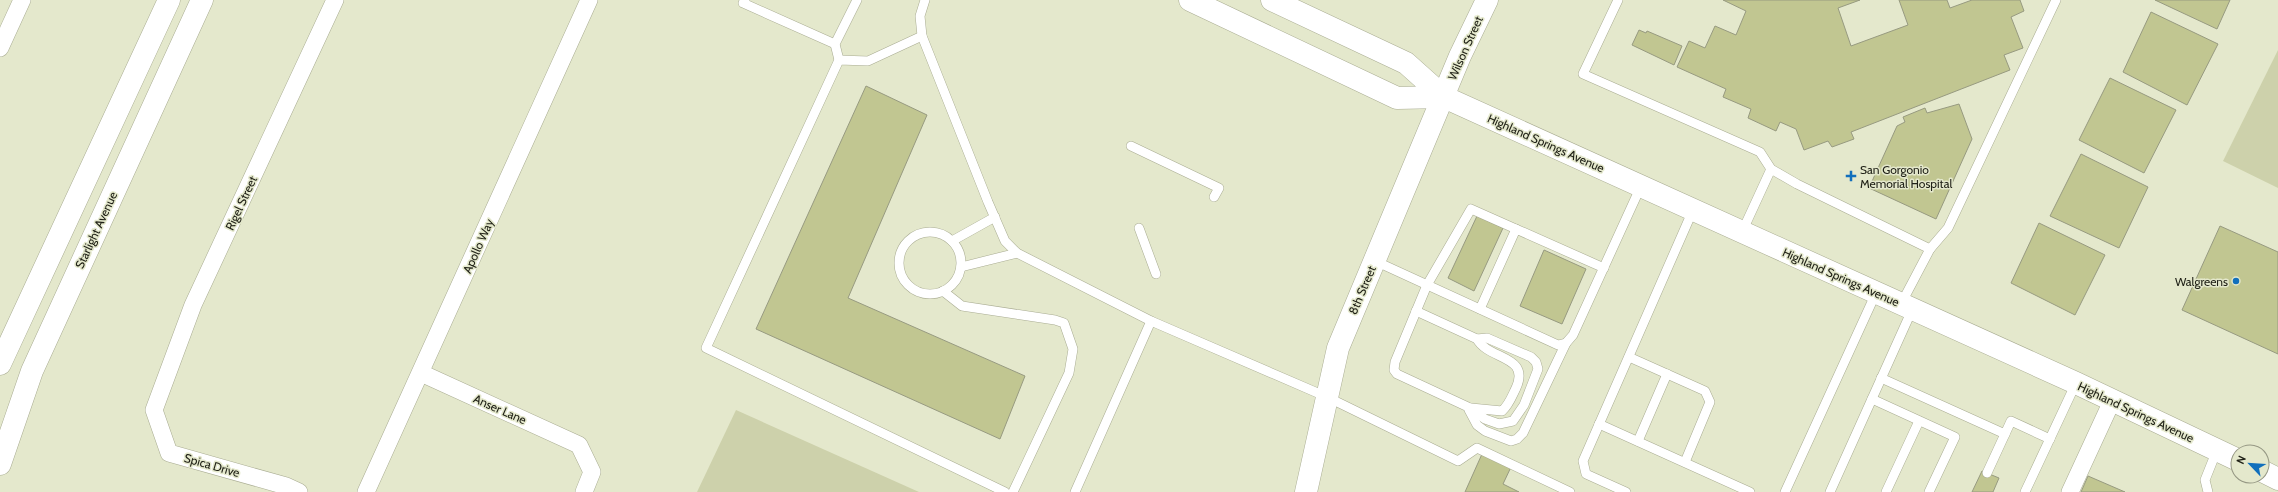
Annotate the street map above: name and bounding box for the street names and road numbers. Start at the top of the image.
street label: Wilson Street [1444,14,1486,82]
street label: Highland Springs Avenue [1485,110,1607,176]
street label: Rigel Street [222,173,260,233]
street label: Starlight Avenue [72,189,120,271]
street label: Apollo Way [459,216,497,276]
street label: Highland Springs Avenue [1780,244,1902,310]
street label: 8th Street [1345,263,1379,317]
street label: Highland Springs Avenue [2076,378,2196,446]
street label: Anser Lane [471,391,529,427]
street label: Spica Drive [183,450,241,480]

